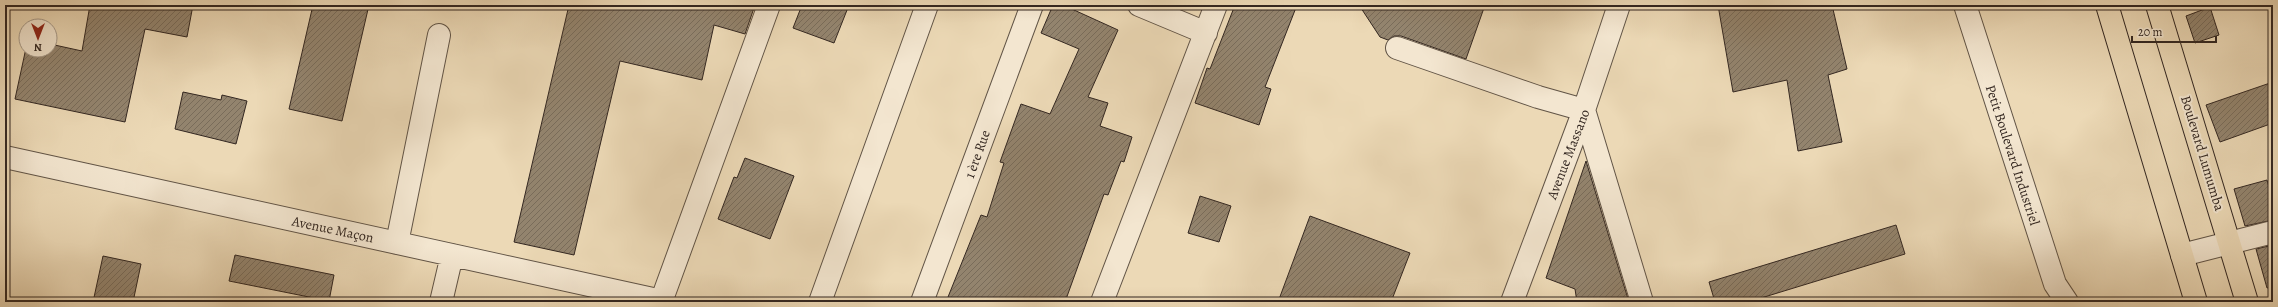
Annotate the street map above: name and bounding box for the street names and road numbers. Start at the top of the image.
street label: Petit Boulevard Industriel [1981,82,2044,228]
street label: Boulevard Lumumba [2176,93,2229,214]
street label: Avenue Massano [1542,106,1594,203]
street label: 1 ère Rue [960,127,995,181]
street label: Avenue Maçon [289,211,376,247]

